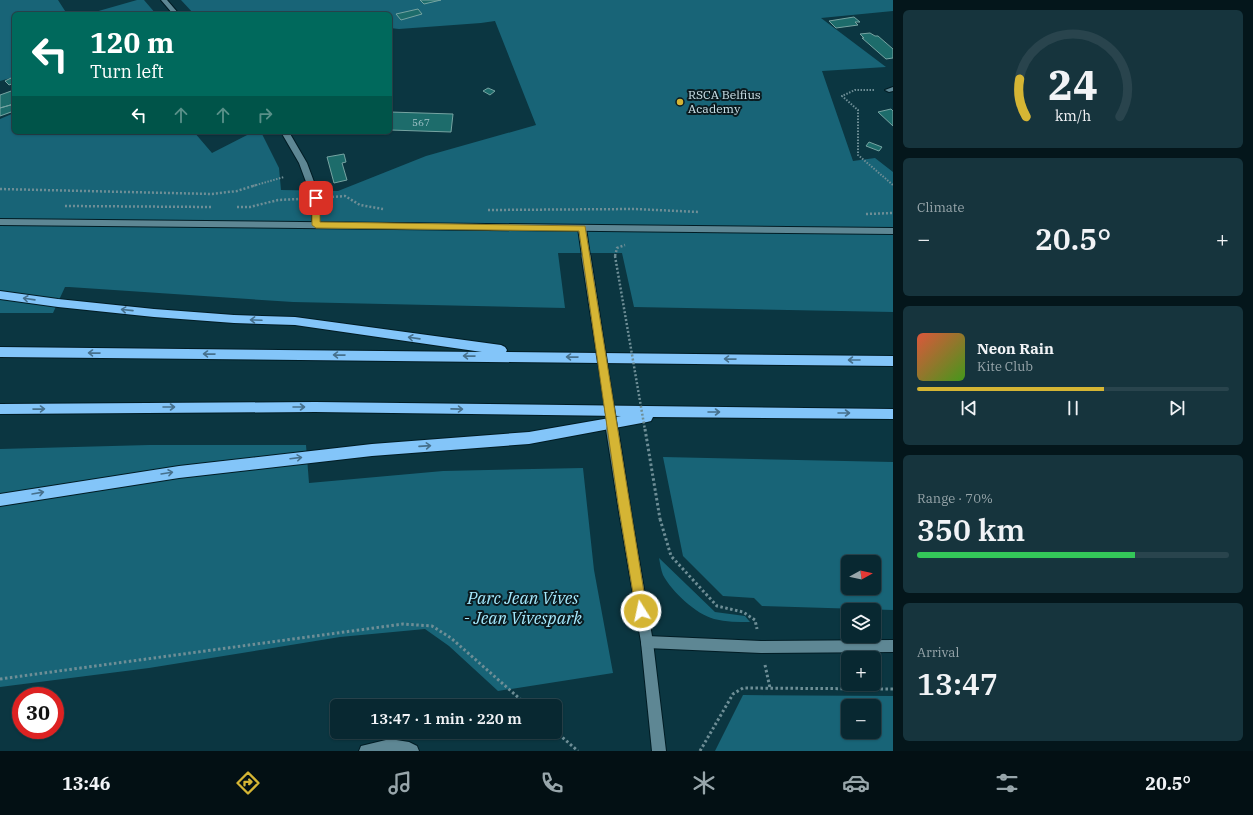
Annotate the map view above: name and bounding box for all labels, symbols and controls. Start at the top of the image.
text: 120 m [90,24,174,61]
icon: left [24,28,76,80]
text: 24 [1048,57,1098,111]
text: Turn left [90,60,164,83]
place label: RSCA Belfius Academy [688,87,761,116]
marker: RSCA Belfius Academy [675,97,685,107]
icon: left [128,104,150,126]
icon: ahead [170,104,192,126]
icon: ahead [212,104,234,126]
icon: right [254,104,276,126]
text: km/h [1055,106,1091,125]
house number: 567 [412,116,430,129]
pin [299,181,333,215]
icon: arrive [305,187,327,209]
text: Climate [917,199,964,216]
text: 20.5° [1035,219,1111,258]
text: − [917,224,930,253]
text: + [1216,224,1229,253]
one-way arrow [23,295,36,303]
one-way arrow [121,306,134,314]
one-way arrow [250,316,263,323]
one-way arrow [408,334,421,342]
text: Neon Rain [977,339,1054,358]
one-way arrow [88,349,101,357]
one-way arrow [203,350,216,358]
one-way arrow [333,351,346,359]
one-way arrow [463,352,476,360]
one-way arrow [566,353,579,361]
one-way arrow [724,355,737,363]
one-way arrow [848,356,861,364]
text: Kite Club [977,358,1033,375]
icon: previous [958,397,980,419]
icon: pause [1062,397,1084,419]
icon: next [1166,397,1188,419]
one-way arrow [162,403,175,411]
one-way arrow [292,403,305,411]
one-way arrow [32,405,45,412]
one-way arrow [450,405,463,413]
one-way arrow [707,408,720,416]
one-way arrow [837,409,850,417]
one-way arrow [418,442,431,449]
one-way arrow [289,454,302,462]
one-way arrow [160,469,173,477]
one-way arrow [32,489,45,497]
text: Range · 70% [917,490,993,507]
text: 350 km [917,510,1025,549]
north arrow [841,555,881,595]
map controls [841,555,881,739]
park label: Parc Jean Vives - Jean Vivespark [464,587,582,629]
position arrow [620,590,662,632]
button: layers [841,603,881,643]
text: Arrival [917,644,959,661]
button: + [841,651,881,691]
text: 13:47 [917,664,998,703]
speed limit sign: 30 [12,687,64,739]
button: − [841,699,881,739]
text: 13:47 · 1 min · 220 m [370,709,522,728]
icon: directions [234,769,262,797]
icon: music [386,769,414,797]
icon: phone [538,769,566,797]
icon: climate [690,769,718,797]
icon: car [842,769,870,797]
icon: filters [993,769,1021,797]
text: 13:46 [62,772,111,795]
text: 20.5° [1145,772,1191,795]

